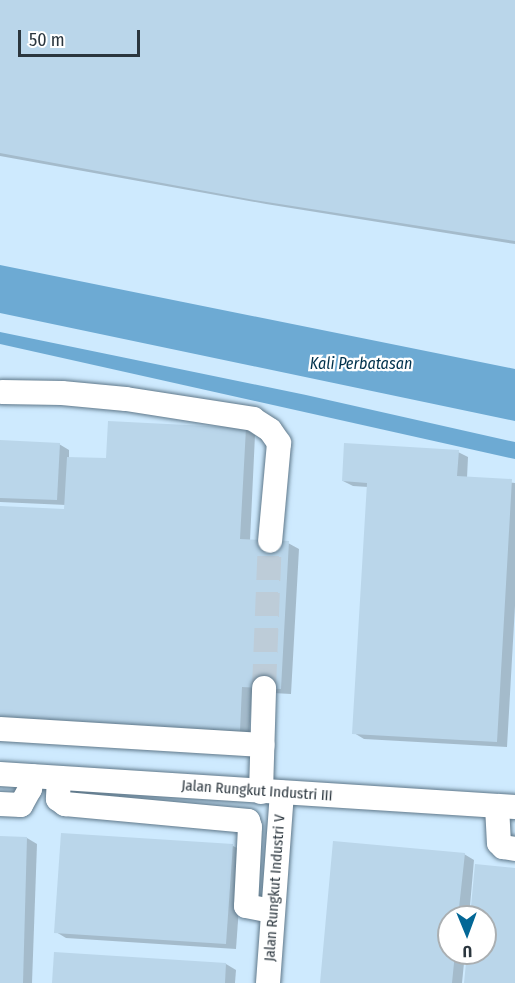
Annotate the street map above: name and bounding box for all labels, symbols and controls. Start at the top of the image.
scale bar [21,18,142,56]
text: 50 m [29,29,65,51]
water label: Kali Perbatasan [310,354,412,374]
street label: Jalan Rungkut Industri III [181,777,333,805]
street label: Jalan Rungkut Industri V [261,814,289,962]
north arrow [437,905,497,965]
text: U [462,942,472,961]

